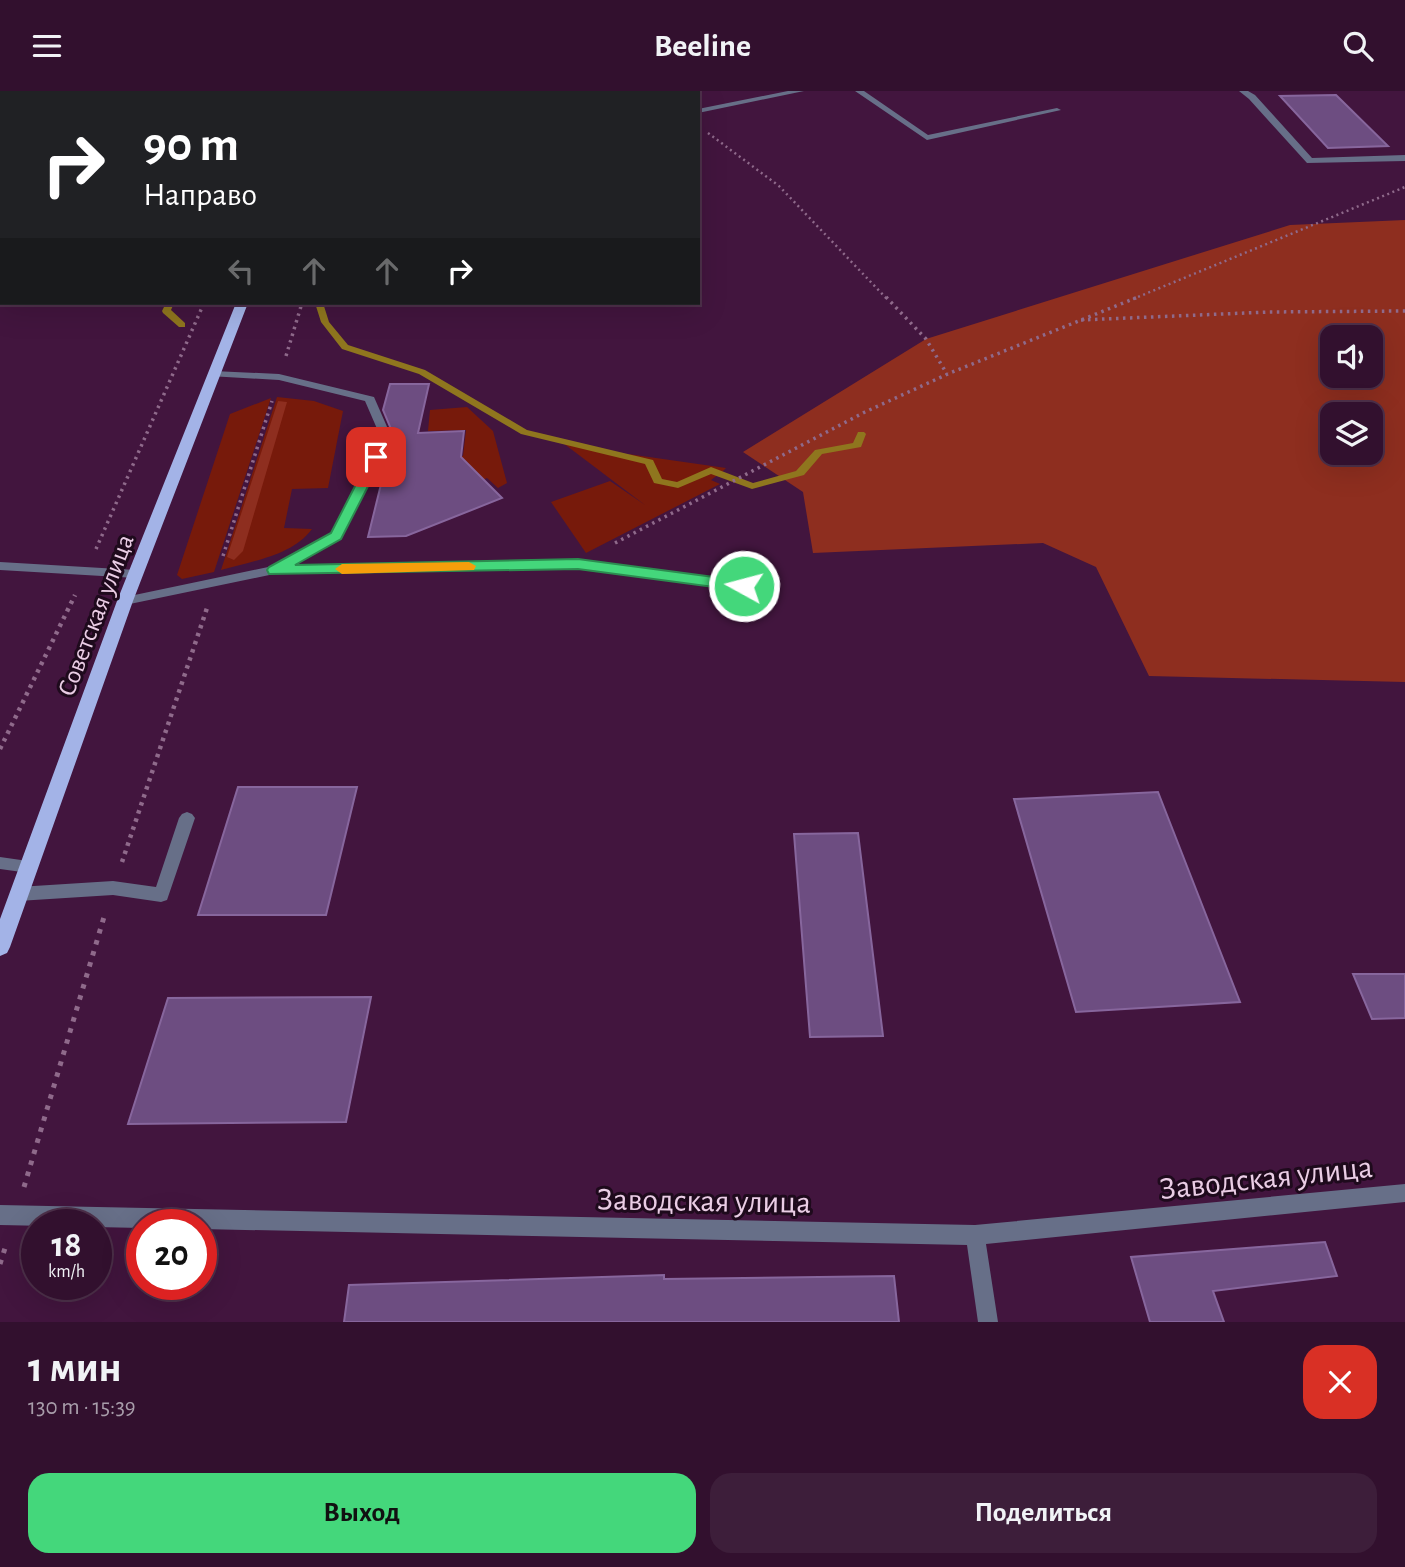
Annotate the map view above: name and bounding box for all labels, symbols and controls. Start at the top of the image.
icon: menu [28,27,66,65]
icon: search [1339,27,1377,65]
text: Beeline [654,30,751,62]
icon: right [28,119,119,210]
text: 90 m [143,121,239,170]
text: Направо [143,179,257,211]
icon: left [222,252,260,290]
icon: ahead [295,252,333,290]
icon: ahead [368,252,406,290]
icon: right [441,252,479,290]
map controls [1320,325,1383,465]
button: sound [1320,325,1383,388]
button: layers [1320,402,1383,465]
pin [346,427,406,487]
icon: arrive [357,438,395,476]
street label: Советская улица [53,531,139,700]
position arrow [707,549,781,623]
street label: Заводская улица [1158,1151,1374,1205]
street label: Заводская улица [597,1183,811,1219]
speed limit sign: 20 [126,1209,217,1300]
text: 18 [52,1228,81,1263]
text: km/h [48,1263,85,1281]
button: close [1303,1345,1377,1419]
text: 1 мин [28,1347,122,1389]
text: 130 m · 15:39 [28,1396,136,1419]
button: Выход [28,1473,696,1553]
button: Поделиться [710,1473,1377,1553]

